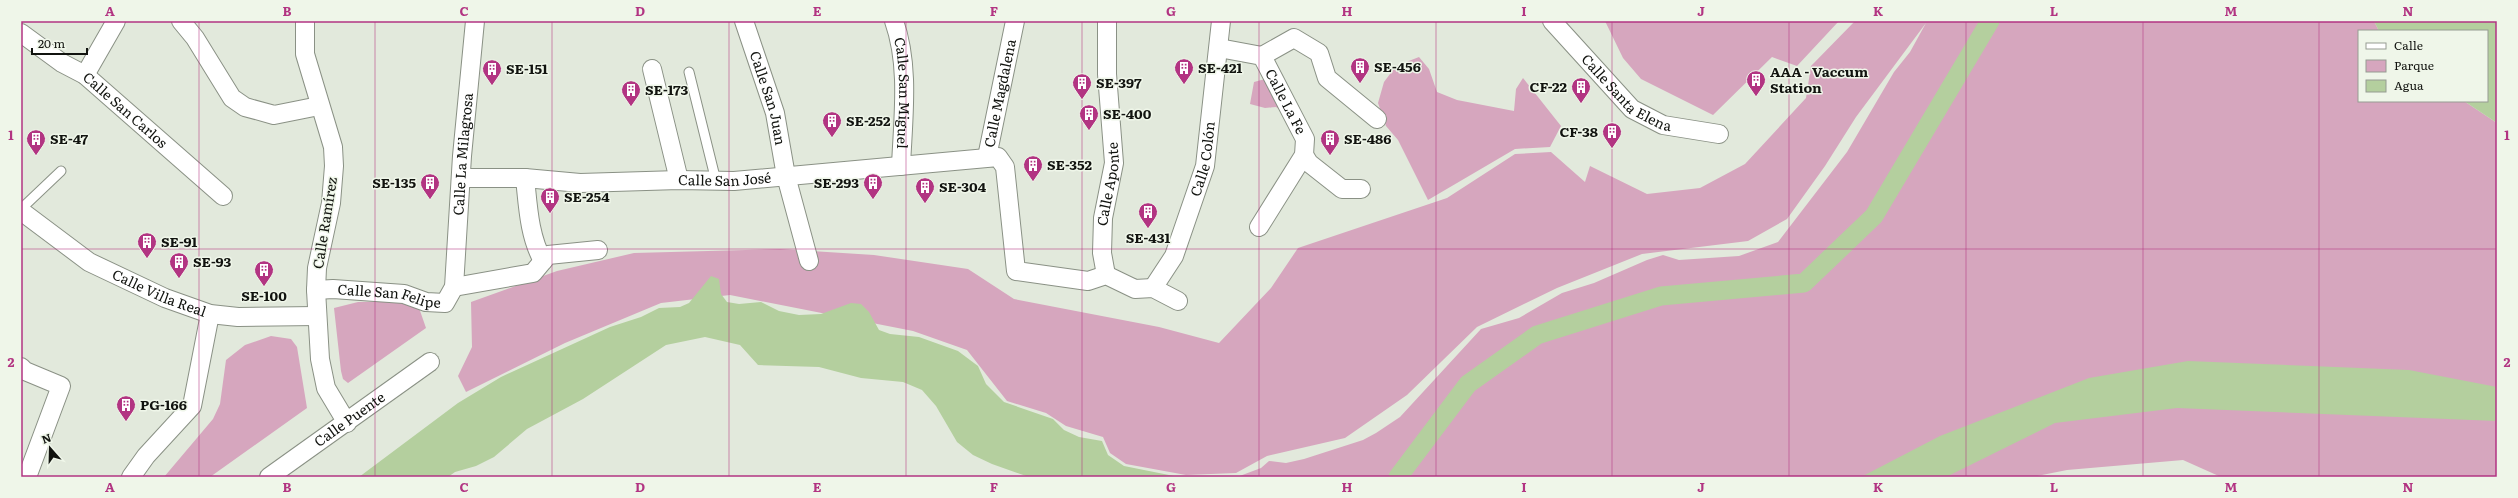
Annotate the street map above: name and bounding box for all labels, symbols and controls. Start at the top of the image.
text: A [105,1,115,20]
text: B [283,1,292,20]
text: C [459,1,469,20]
text: D [635,1,645,20]
text: E [813,1,822,20]
text: F [990,1,998,20]
text: G [1166,1,1176,20]
text: H [1342,1,1353,20]
text: I [1521,1,1527,20]
text: J [1697,1,1705,20]
text: K [1873,1,1884,20]
text: L [2050,1,2058,20]
text: M [2225,1,2238,20]
text: N [2403,1,2414,20]
scale bar [32,30,87,56]
legend [2358,30,2488,102]
text: 20 m [38,34,65,52]
street label: Calle San Miguel [890,35,915,150]
text: Calle [2394,36,2423,54]
street label: Calle Magdalena [978,37,1020,149]
street label: Calle San Juan [746,48,791,147]
street label: Calle Santa Elena [1578,49,1673,135]
building icon: SE-456 [1349,56,1371,84]
place label: SE-456 [1374,56,1421,76]
text: Parque [2394,56,2434,74]
building icon: SE-421 [1173,57,1195,85]
place label: SE-421 [1198,57,1243,77]
building icon: SE-151 [481,58,503,86]
place label: SE-151 [506,58,548,78]
place label: AAA - Vaccum Station [1770,61,1868,97]
street label: Calle La Fe [1261,65,1312,137]
street label: Calle San Carlos [79,67,172,152]
building icon: AAA - Vaccum Station [1745,69,1767,97]
building icon: SE-397 [1071,72,1093,100]
place label: SE-397 [1096,72,1142,92]
place label: CF-22 [1530,76,1567,96]
building icon: CF-22 [1570,76,1592,104]
text: Agua [2394,76,2424,94]
building icon: SE-173 [620,79,642,107]
place label: SE-173 [645,79,689,99]
street label: Calle La Milagrosa [447,92,477,216]
building icon: SE-400 [1078,103,1100,131]
place label: SE-400 [1103,103,1152,123]
building icon: SE-252 [821,110,843,138]
place label: SE-252 [846,110,891,130]
street label: Calle Colón [1184,120,1219,199]
place label: CF-38 [1559,121,1598,141]
building icon: CF-38 [1601,121,1623,149]
text: 1 [8,125,14,144]
text: 1 [2504,125,2510,144]
building icon: SE-47 [25,128,47,156]
place label: SE-47 [50,128,89,148]
building icon: SE-486 [1319,128,1341,156]
place label: SE-486 [1344,128,1392,148]
street label: Calle Aponte [1092,141,1123,226]
building icon: SE-352 [1022,154,1044,182]
place label: SE-352 [1047,154,1092,174]
street label: Calle San José [678,167,772,190]
place label: SE-135 [372,172,416,192]
building icon: SE-135 [419,172,441,200]
place label: SE-293 [814,172,859,192]
building icon: SE-293 [862,172,884,200]
street label: Calle Ramírez [307,175,341,270]
building icon: SE-304 [914,176,936,204]
place label: SE-304 [939,176,987,196]
building icon: SE-254 [539,186,561,214]
place label: SE-254 [564,186,610,206]
building icon: SE-431 [1137,201,1159,229]
place label: SE-431 [1126,227,1171,247]
building icon: SE-91 [136,231,158,259]
place label: SE-91 [161,231,198,251]
building icon: SE-93 [168,251,190,279]
place label: SE-93 [193,251,231,271]
building icon: SE-100 [253,259,275,287]
street label: Calle Villa Real [109,264,210,321]
street label: Calle San Felipe [337,278,441,312]
place label: SE-100 [241,285,287,305]
text: 2 [8,352,15,371]
text: 2 [2504,352,2511,371]
street label: Calle Puente [309,386,388,451]
building icon: PG-166 [115,394,137,422]
place label: PG-166 [140,394,187,414]
north arrow [30,428,70,468]
text: N [39,429,53,447]
text: A [105,477,115,496]
text: B [283,477,292,496]
text: C [459,477,469,496]
text: D [635,477,645,496]
text: E [813,477,822,496]
text: F [990,477,998,496]
text: G [1166,477,1176,496]
text: H [1342,477,1353,496]
text: I [1521,477,1527,496]
text: J [1697,477,1705,496]
text: K [1873,477,1884,496]
text: L [2050,477,2058,496]
text: M [2225,477,2238,496]
text: N [2403,477,2414,496]

